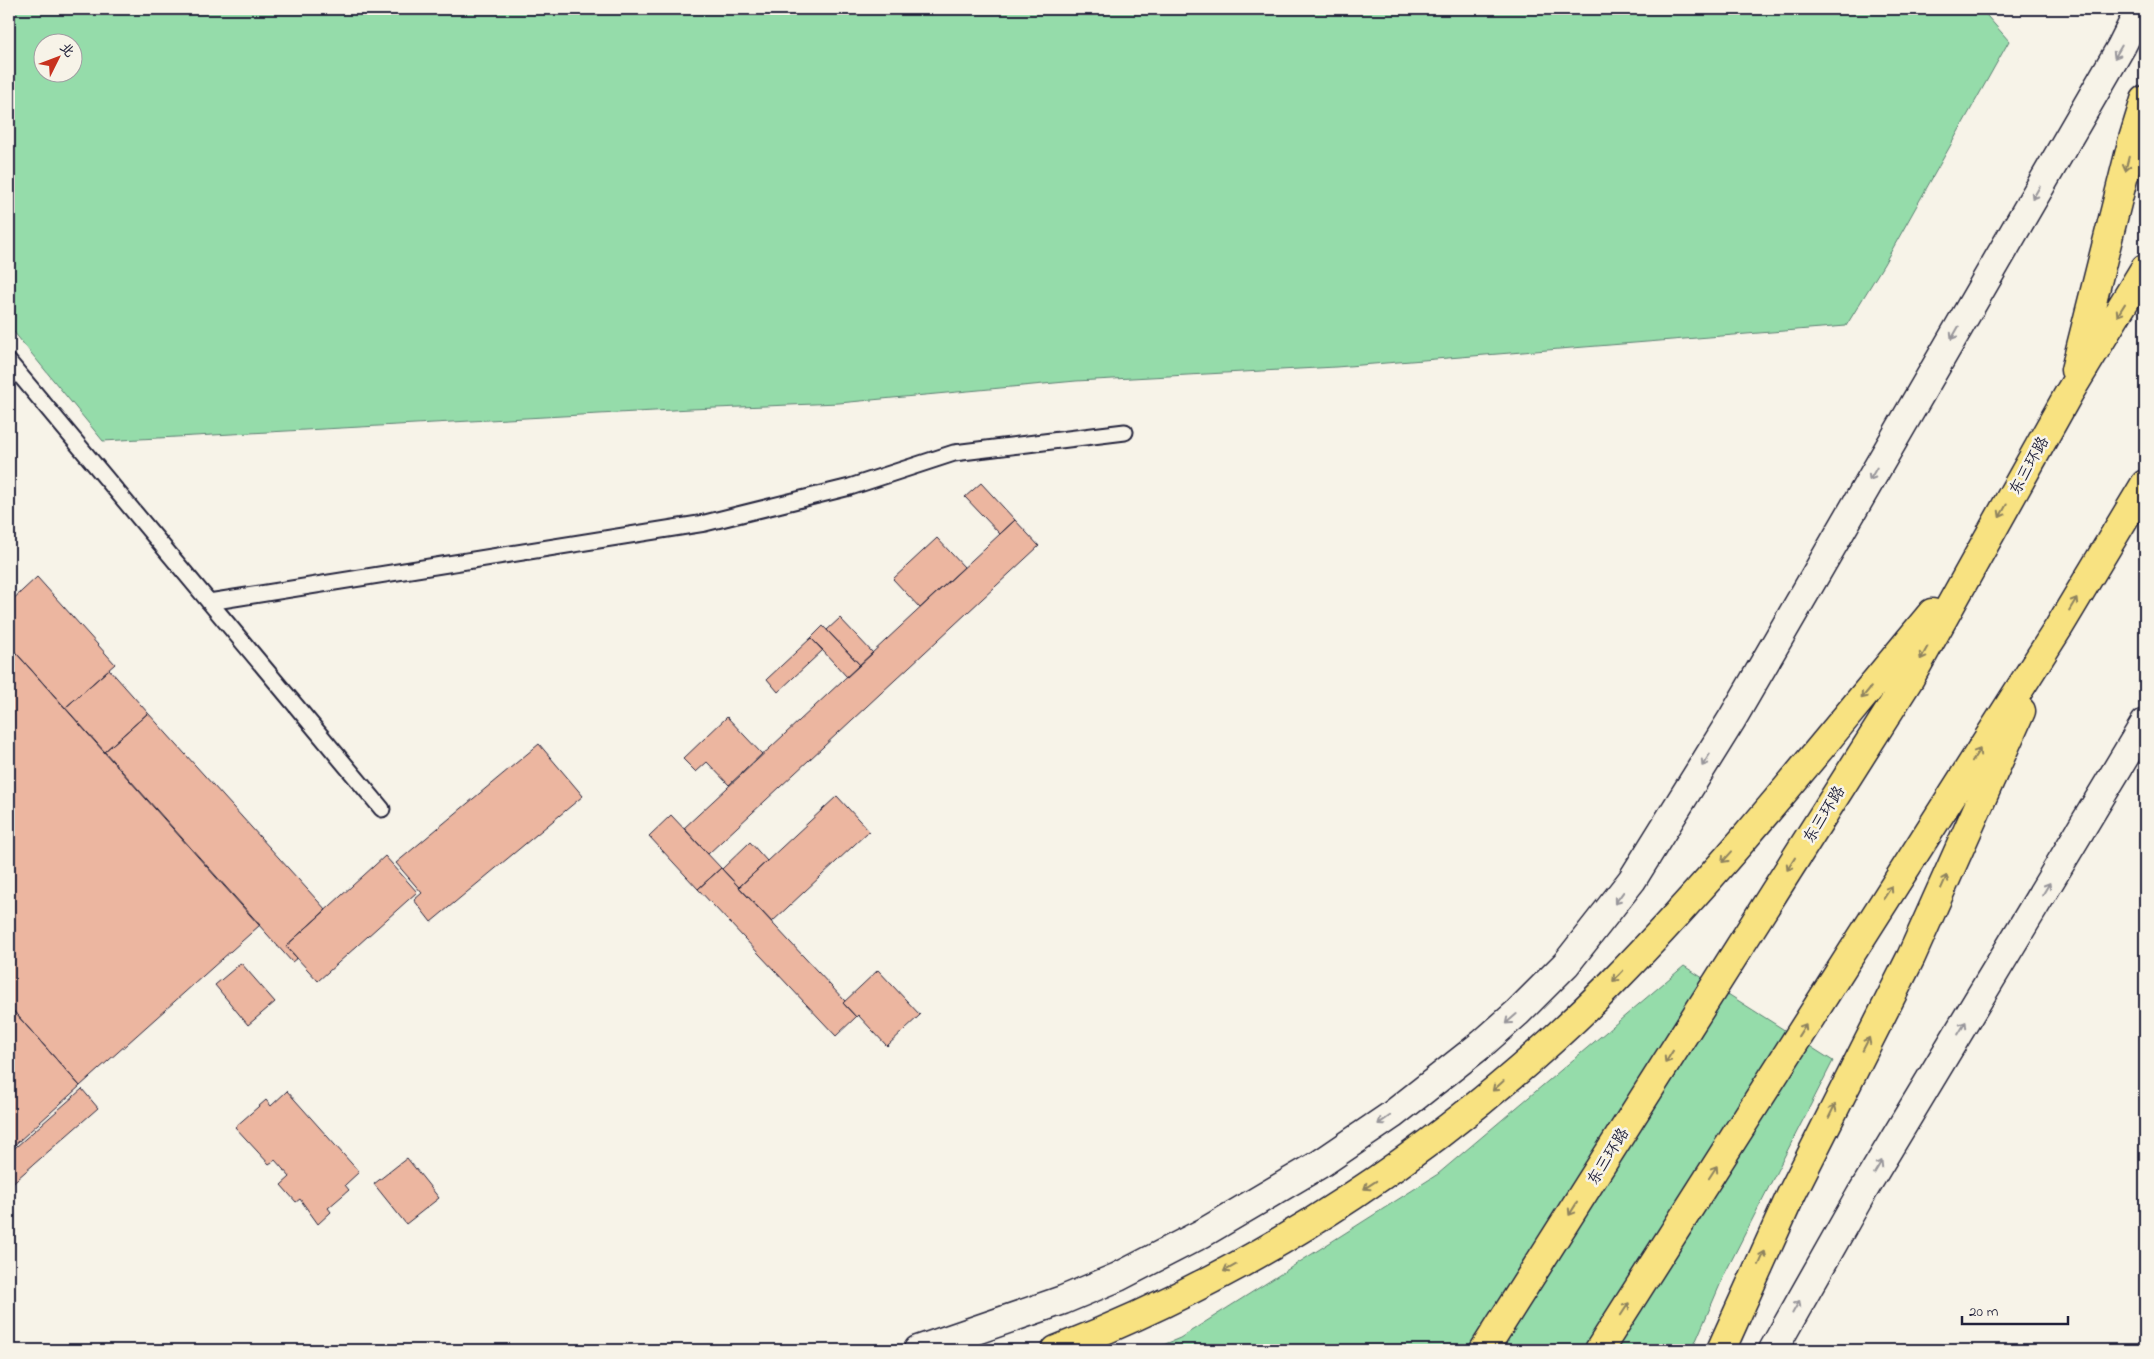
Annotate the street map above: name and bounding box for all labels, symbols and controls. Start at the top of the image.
north arrow [32,32,82,82]
text: 北 [54,38,79,63]
one-way arrow [2112,44,2122,59]
one-way arrow [2121,156,2131,172]
one-way arrow [2031,185,2041,199]
one-way arrow [2116,303,2126,317]
one-way arrow [1950,326,1960,341]
street label: 东三环路 [2004,432,2056,500]
one-way arrow [1868,466,1878,480]
one-way arrow [1998,503,2008,518]
one-way arrow [2068,597,2078,611]
one-way arrow [1919,645,1929,660]
one-way arrow [1860,686,1871,699]
one-way arrow [1971,749,1981,763]
one-way arrow [1701,753,1711,767]
street label: 东三环路 [1798,782,1852,849]
one-way arrow [1721,851,1733,864]
one-way arrow [1786,857,1796,871]
one-way arrow [1940,875,1950,890]
one-way arrow [2041,882,2051,896]
one-way arrow [1883,885,1894,899]
one-way arrow [1614,890,1624,904]
one-way arrow [1612,970,1624,982]
one-way arrow [1505,1013,1518,1024]
one-way arrow [1957,1021,1967,1035]
one-way arrow [1797,1023,1808,1037]
one-way arrow [1862,1037,1871,1052]
one-way arrow [1664,1049,1674,1063]
one-way arrow [1492,1080,1505,1091]
one-way arrow [1828,1104,1837,1119]
one-way arrow [1377,1115,1391,1125]
street label: 东三环路 [1582,1124,1636,1191]
one-way arrow [1873,1161,1883,1175]
one-way arrow [1708,1166,1718,1180]
one-way arrow [1363,1180,1377,1190]
one-way arrow [1568,1202,1579,1216]
one-way arrow [1758,1251,1768,1266]
one-way arrow [1223,1263,1238,1273]
scale bar [1962,1294,2068,1326]
one-way arrow [1791,1300,1801,1315]
text: 20 m [1969,1301,1999,1323]
one-way arrow [1620,1303,1630,1317]

